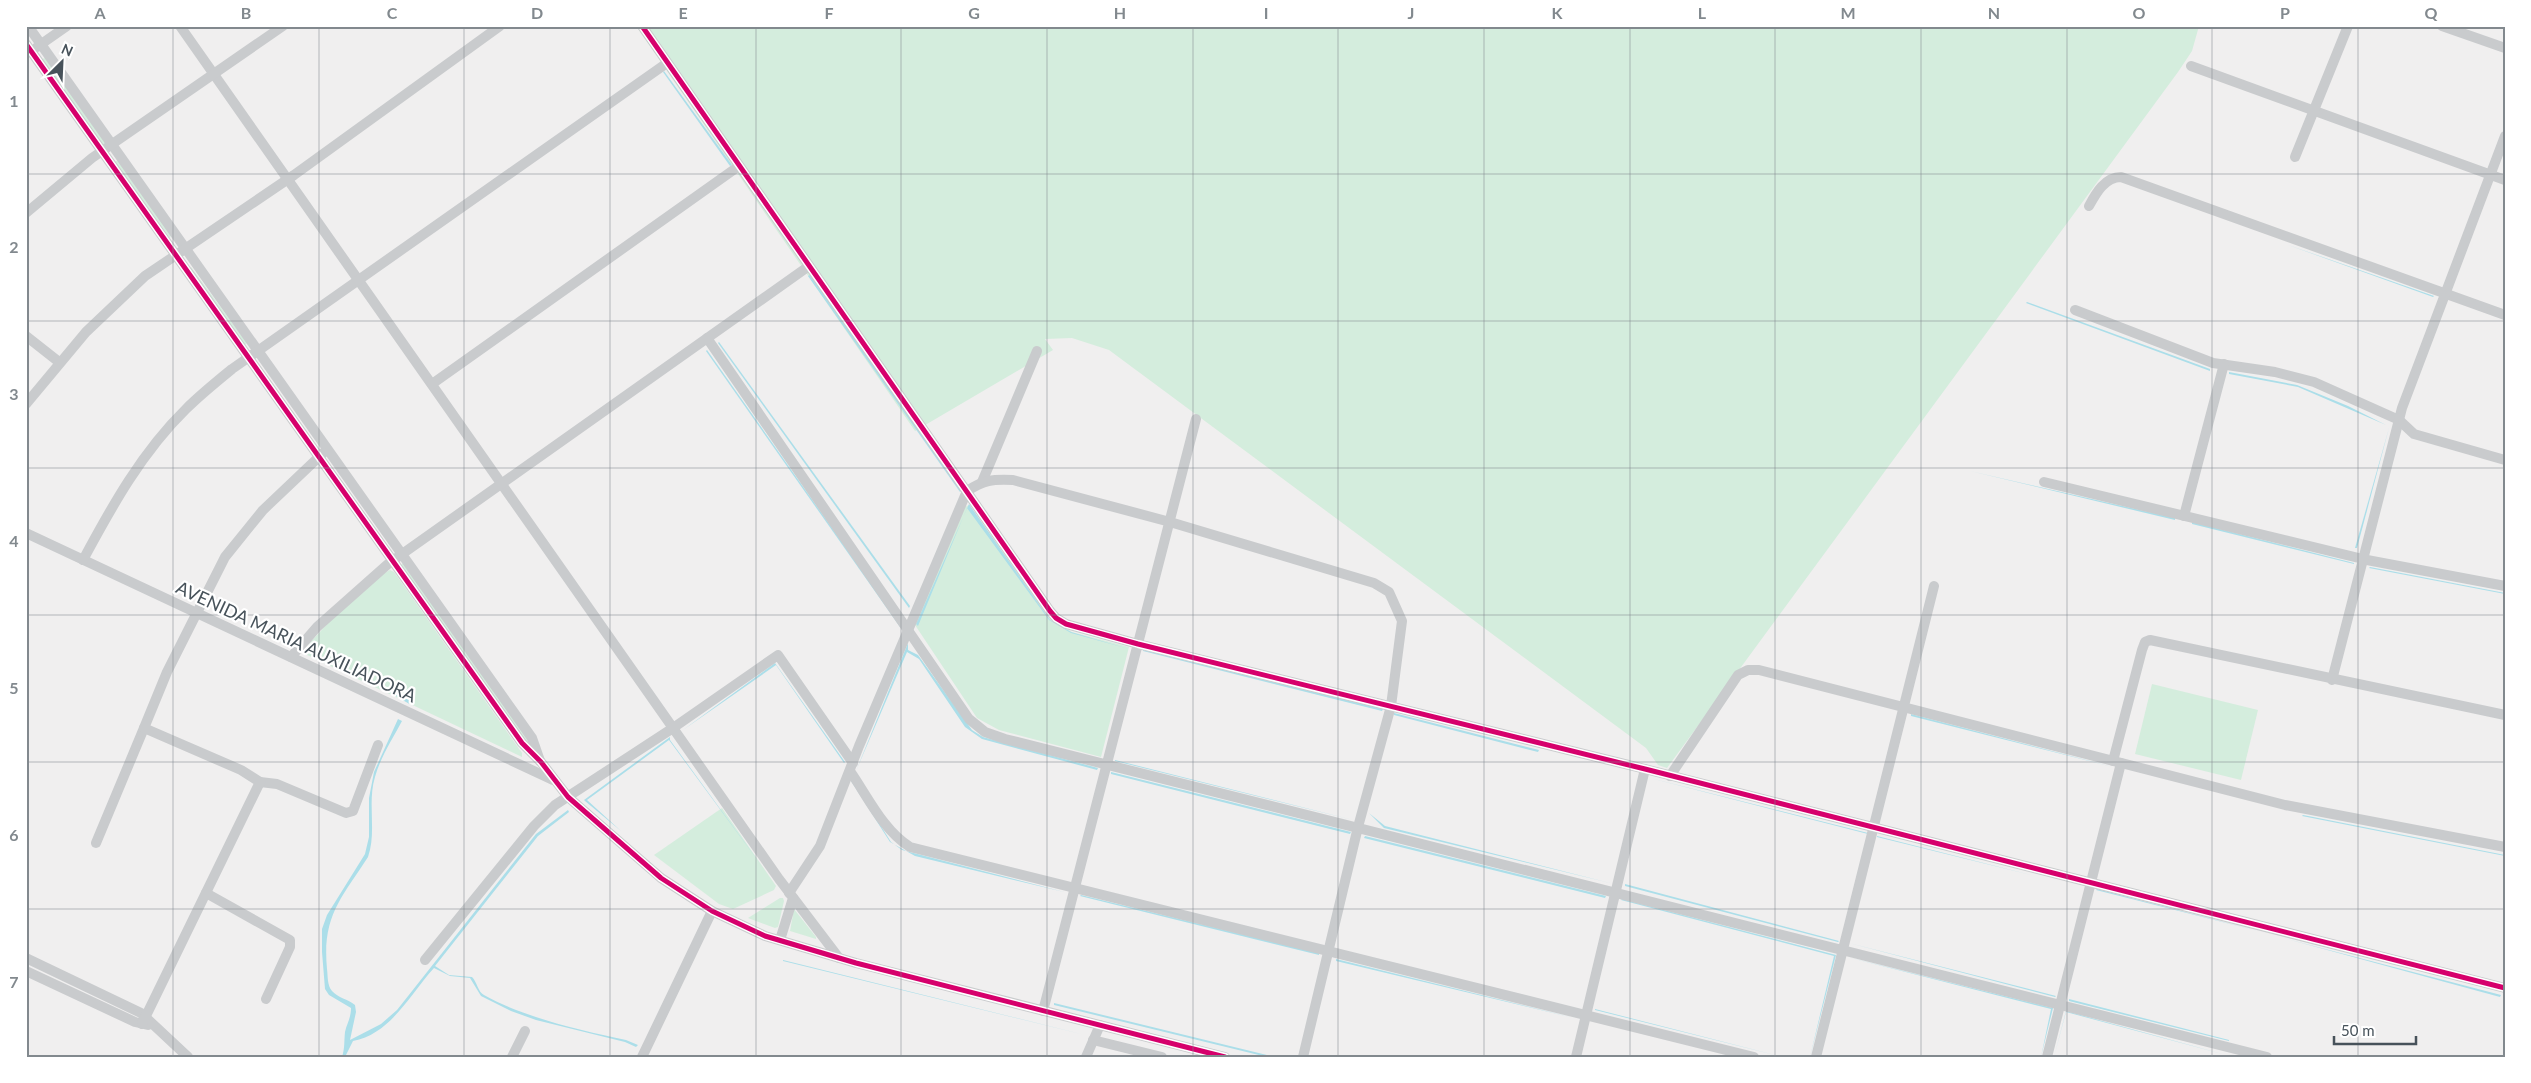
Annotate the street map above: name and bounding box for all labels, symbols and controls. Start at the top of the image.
text: A [93,3,106,22]
text: B [241,3,251,22]
text: C [387,3,398,22]
text: D [531,3,543,22]
text: E [678,3,688,22]
text: F [824,3,834,22]
text: G [968,3,980,22]
text: H [1114,3,1126,22]
text: I [1264,3,1268,22]
text: J [1408,3,1414,22]
text: K [1552,3,1564,22]
text: L [1698,3,1707,22]
text: M [1840,3,1856,22]
text: N [1988,3,2000,22]
text: O [2133,3,2146,22]
text: P [2280,3,2290,22]
text: Q [2425,3,2438,22]
north arrow [38,38,88,88]
text: N [59,40,76,60]
text: 1 [9,91,19,110]
text: 2 [9,237,19,256]
text: 3 [9,384,19,403]
text: 4 [9,531,19,550]
street label: AVENIDA MARIA AUXILIADORA [173,576,421,707]
text: 5 [9,678,19,697]
text: 6 [9,825,19,844]
text: 7 [9,972,19,991]
scale bar [2334,1013,2416,1045]
text: 50 m [2341,1021,2375,1039]

